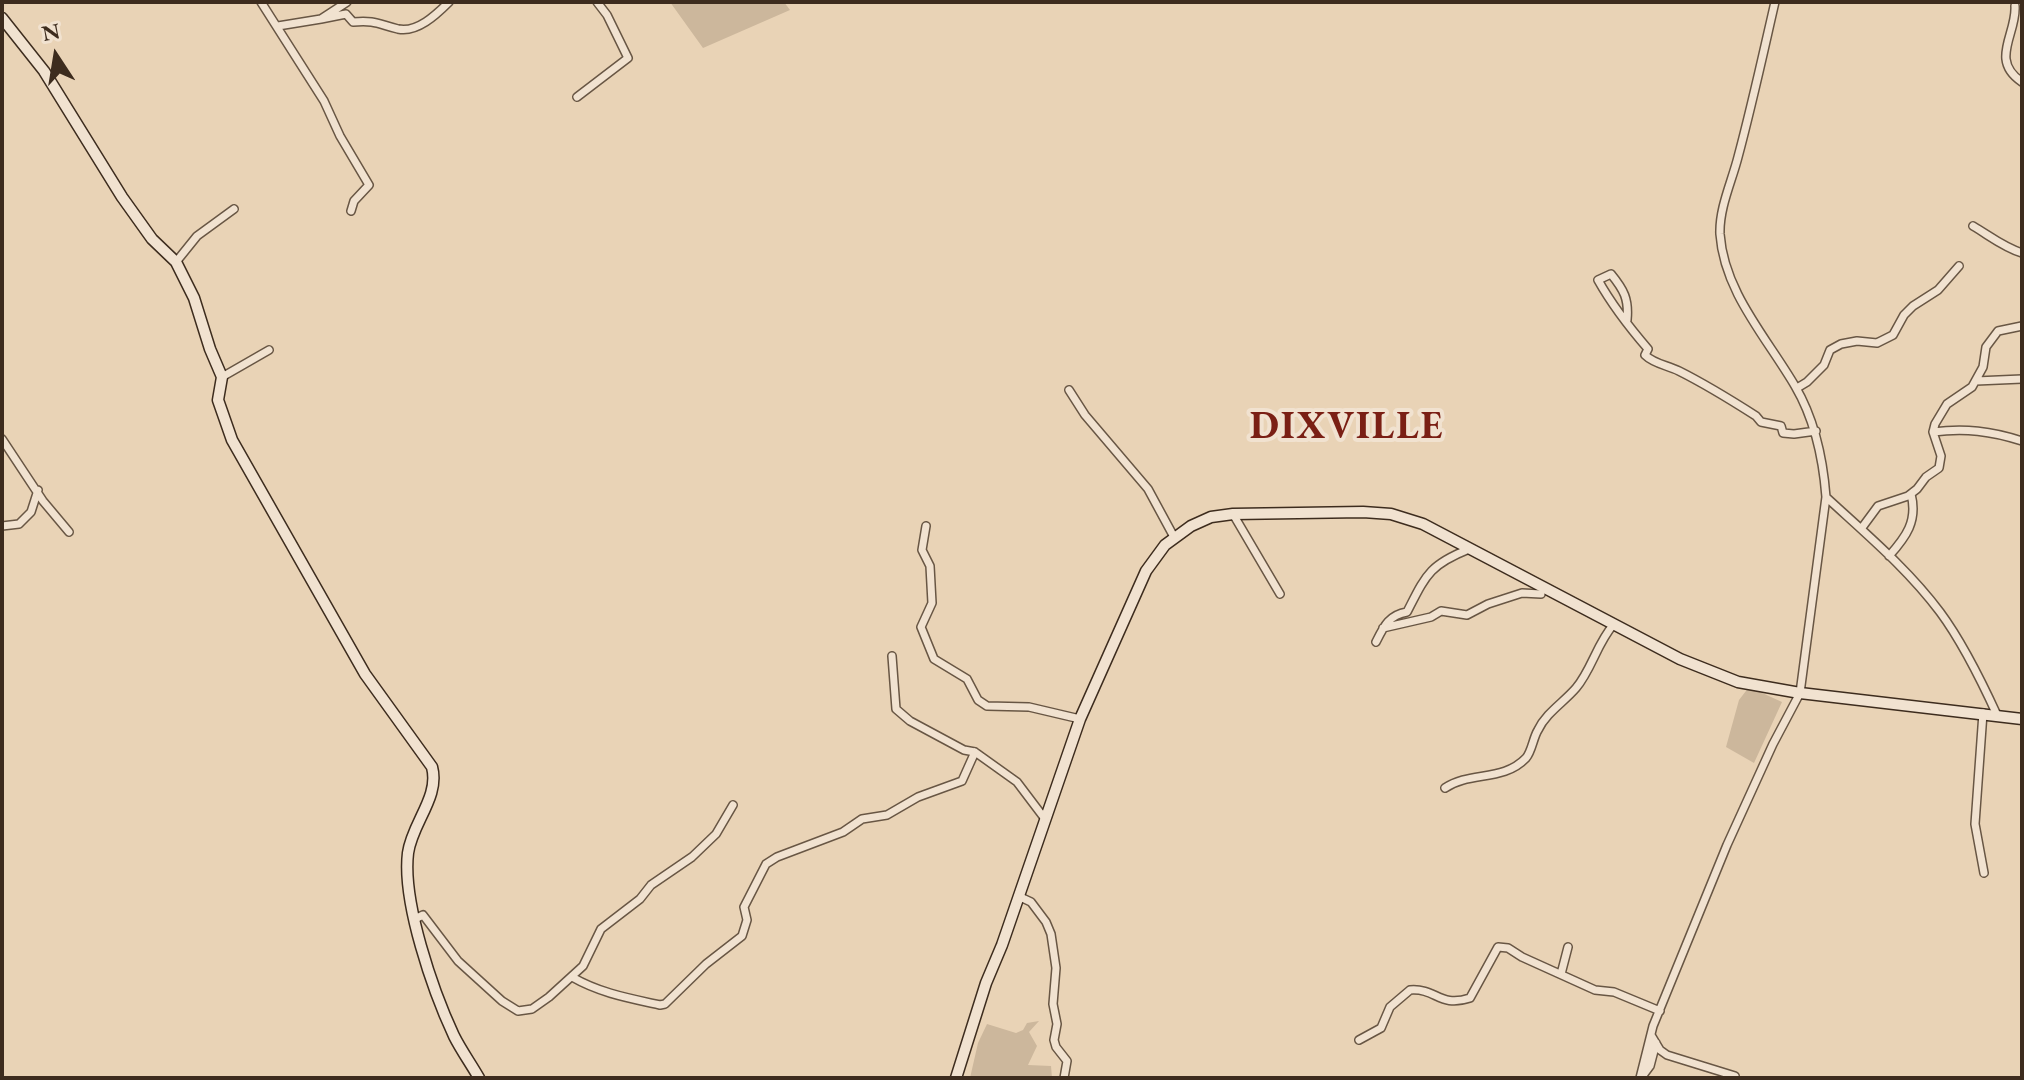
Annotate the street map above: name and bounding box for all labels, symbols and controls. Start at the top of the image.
north arrow [16,16,96,96]
text: N [39,16,63,48]
district label: DIXVILLE [1250,405,1444,451]

